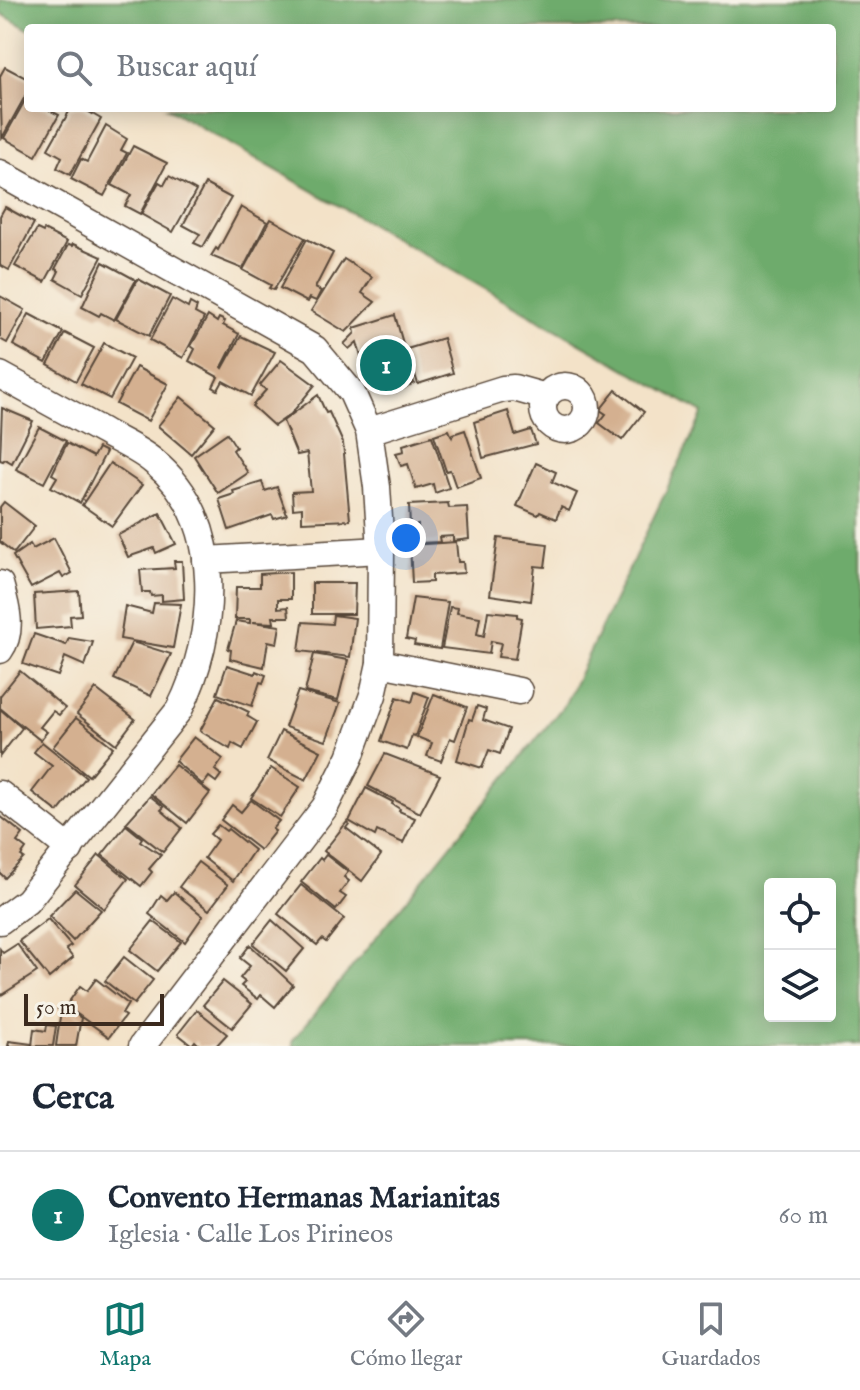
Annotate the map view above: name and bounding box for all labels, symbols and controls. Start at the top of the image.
search box [24,24,836,112]
icon: search [52,46,96,90]
text: Buscar aquí [116,49,257,87]
pin: 1 [360,335,412,395]
your location [386,518,426,558]
map controls [764,878,836,1022]
button: locate [764,878,836,950]
button: layers [764,950,836,1022]
scale bar [24,990,164,1026]
text: 50 m [36,994,77,1022]
text: Cerca [32,1077,114,1120]
text: Convento Hermanas Marianitas [108,1180,500,1218]
text: 1 [53,1199,63,1232]
text: 60 m [779,1199,828,1232]
text: Iglesia · Calle Los Pirineos [108,1218,393,1251]
tab: Mapa [99,1297,151,1373]
tab: Cómo llegar [350,1297,463,1373]
tab: Guardados [662,1297,761,1373]

